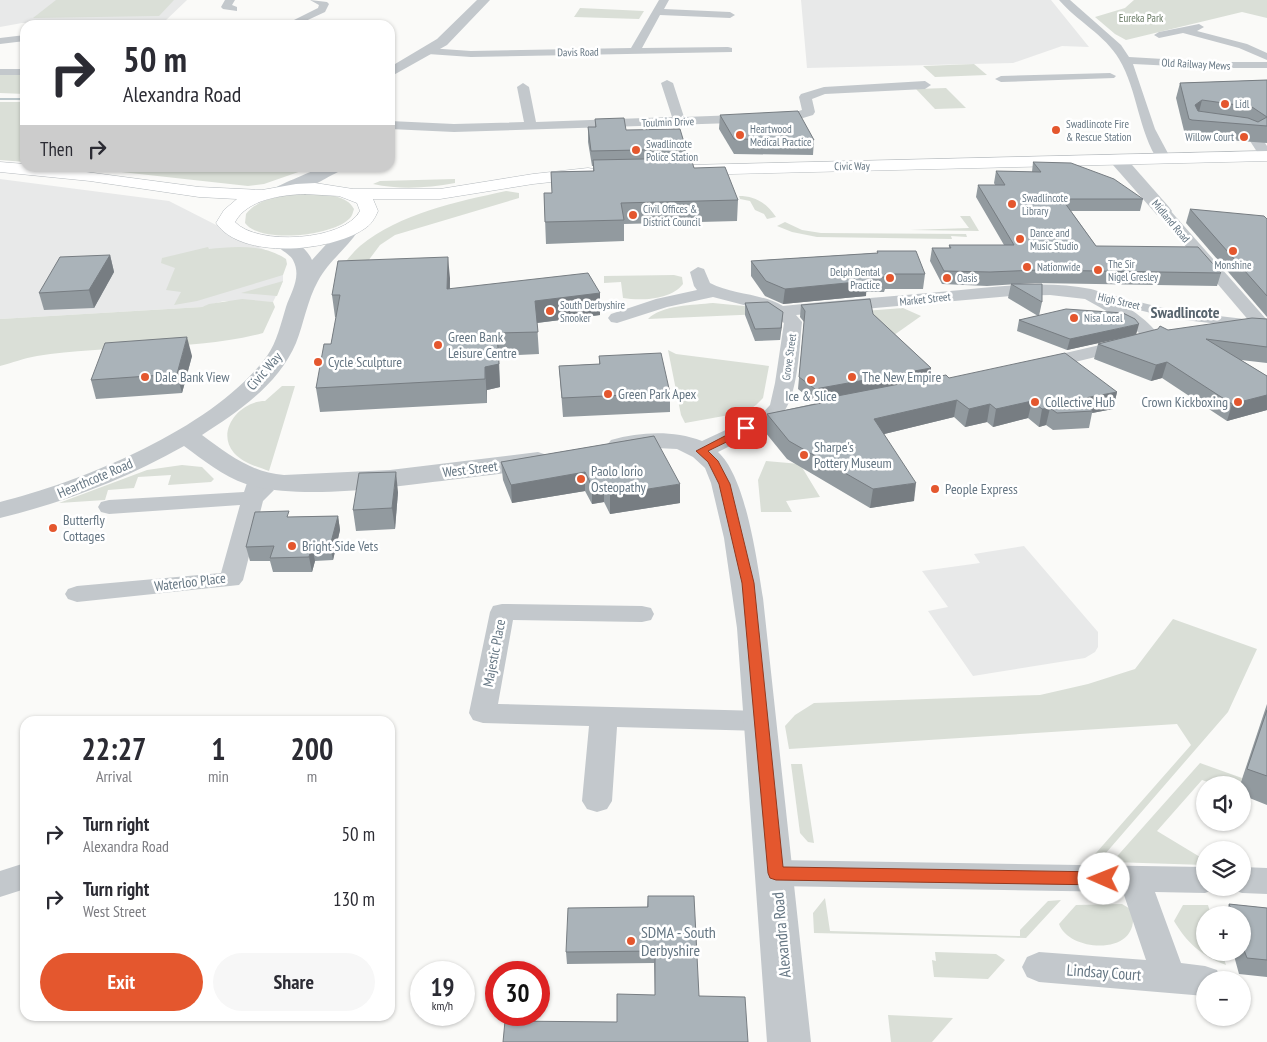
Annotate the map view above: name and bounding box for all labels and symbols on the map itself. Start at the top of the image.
park label: Eureka Park [1119,11,1164,25]
street label: Davis Road [557,45,599,59]
street label: Old Railway Mews [1161,55,1231,73]
place label: Lidl [1235,97,1250,111]
marker: Lidl [1219,98,1231,110]
street label: Toulmin Drive [641,114,695,130]
place label: Swadlincote Fire & Rescue Station [1066,117,1132,144]
place label: Heartwood Medical Practice [750,122,812,149]
marker: Swadlincote Fire & Rescue Station [1050,124,1062,136]
marker: Heartwood Medical Practice [734,129,746,141]
place label: Willow Court [1185,130,1234,144]
marker: Willow Court [1238,131,1250,143]
place label: Swadlincote Police Station [646,137,698,164]
marker: Swadlincote Police Station [630,144,642,156]
street label: Civic Way [834,159,871,173]
place label: Swadlincote Library [1022,191,1069,218]
street label: Midland Road [1149,197,1193,246]
marker: Swadlincote Library [1006,198,1018,210]
place label: Civil Offices & District Council [643,202,701,229]
marker: Civil Offices & District Council [627,209,639,221]
place label: Dance and Music Studio [1030,226,1079,253]
marker: Dance and Music Studio [1014,233,1026,245]
marker: Monshine [1227,245,1239,257]
place label: The Sir Nigel Gresley [1108,257,1159,284]
place label: Monshine [1215,258,1252,272]
place label: Nationwide [1037,260,1081,274]
marker: Nationwide [1021,261,1033,273]
marker: The Sir Nigel Gresley [1092,264,1104,276]
place label: Delph Dental Practice [830,265,880,292]
place label: Oasis [957,271,978,285]
marker: Delph Dental Practice [884,272,896,284]
marker: Oasis [941,272,953,284]
street label: Market Street [899,289,951,309]
street label: High Street [1096,289,1142,313]
place label: South Derbyshire Snooker [560,298,626,325]
district label: Swadlincote [1151,302,1220,322]
marker: South Derbyshire Snooker [544,305,556,317]
place label: Nisa Local [1084,311,1123,325]
marker: Nisa Local [1068,312,1080,324]
place label: Green Bank Leisure Centre [448,328,517,362]
street label: Grove Street [779,333,799,381]
marker: Green Bank Leisure Centre [432,339,444,351]
street label: Civic Way [242,347,286,394]
place label: Cycle Sculpture [328,353,402,371]
marker: Cycle Sculpture [312,356,324,368]
place label: Dale Bank View [155,368,230,386]
place label: The New Empire [862,368,941,386]
marker: Dale Bank View [139,371,151,383]
marker: The New Empire [846,371,858,383]
marker: Ice & Slice [805,374,817,386]
place label: Green Park Apex [618,385,697,403]
place label: Ice & Slice [785,387,837,405]
marker: Green Park Apex [602,388,614,400]
place label: Collective Hub [1045,393,1115,411]
place label: Crown Kickboxing [1141,393,1228,411]
marker: Collective Hub [1029,396,1041,408]
marker: Crown Kickboxing [1232,396,1244,408]
pin [725,407,767,449]
place label: Sharpe's Pottery Museum [814,438,892,472]
marker: Sharpe's Pottery Museum [798,449,810,461]
street label: Hearthcote Road [55,454,135,502]
street label: West Street [441,457,499,481]
place label: Paolo Iorio Osteopathy [591,462,647,496]
marker: Paolo Iorio Osteopathy [575,473,587,485]
place label: People Express [945,480,1018,498]
marker: People Express [929,483,941,495]
place label: Butterfly Cottages [63,511,105,545]
marker: Butterfly Cottages [47,522,59,534]
place label: Bright Side Vets [302,537,378,555]
marker: Bright Side Vets [286,540,298,552]
street label: Waterloo Place [153,569,227,595]
street label: Majestic Place [479,618,509,688]
position arrow [1077,852,1129,904]
street label: Alexandra Road [767,891,795,979]
place label: SDMA - South Derbyshire [641,922,716,960]
marker: SDMA - South Derbyshire [625,935,637,947]
street label: Lindsay Court [1066,959,1143,985]
speed limit sign: 30 [485,961,550,1026]

